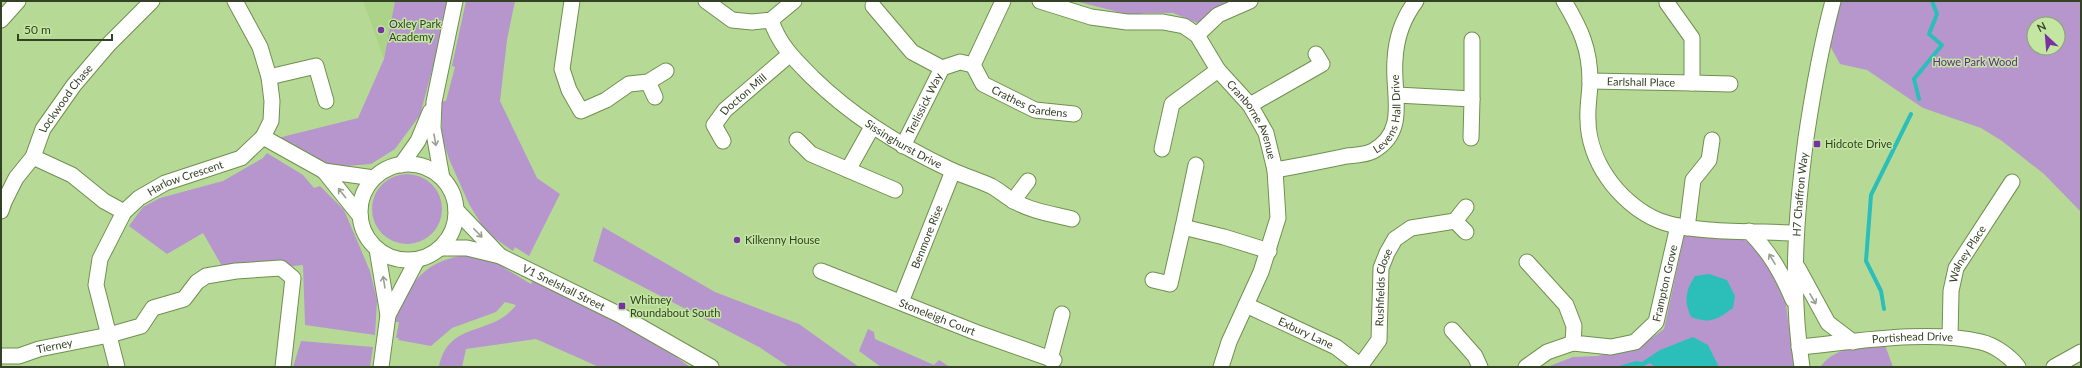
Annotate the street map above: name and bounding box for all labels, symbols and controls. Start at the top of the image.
scale bar [18,16,112,42]
north arrow [2026,16,2066,56]
place label: Oxley Park Academy [389,17,441,43]
text: N [2035,19,2048,34]
text: 50 m [24,22,51,37]
marker: Oxley Park Academy [376,25,386,35]
park label: Howe Park Wood [1932,55,2018,68]
street label: Lockwood Chase [35,61,95,134]
street label: Docton Mill [717,70,769,117]
street label: Trelissick Way [903,70,945,137]
street label: Levens Hall Drive [1370,74,1402,156]
street label: Earlshall Place [1607,74,1676,89]
street label: Cranborne Avenue [1224,77,1279,160]
street label: Crathes Gardens [990,82,1068,119]
street label: Sissinghurst Drive [863,116,945,171]
one-way arrow [431,133,439,146]
place label: Hidcote Drive [1825,137,1892,150]
marker: Hidcote Drive [1812,139,1822,149]
street label: H7 Chaffron Way [1789,151,1810,237]
street label: Harlow Crescent [145,157,225,198]
one-way arrow [338,188,347,199]
street label: Benmore Rise [908,203,945,270]
street label: Walney Place [1946,222,1988,284]
one-way arrow [473,228,483,238]
place label: Kilkenny House [745,233,820,246]
marker: Kilkenny House [732,235,742,245]
street label: Frampton Grove [1649,243,1680,323]
street label: Rushfields Close [1372,245,1395,326]
one-way arrow [1768,253,1776,265]
street label: V1 Snelshall Street [520,261,608,313]
one-way arrow [380,276,388,289]
one-way arrow [1810,292,1818,304]
place label: Whitney Roundabout South [630,293,720,319]
street label: Stoneleigh Court [897,296,978,338]
marker: Whitney Roundabout South [617,301,627,311]
street label: Exbury Lane [1276,314,1336,351]
street label: Portishead Drive [1871,329,1954,345]
street label: Tierney [35,335,74,355]

